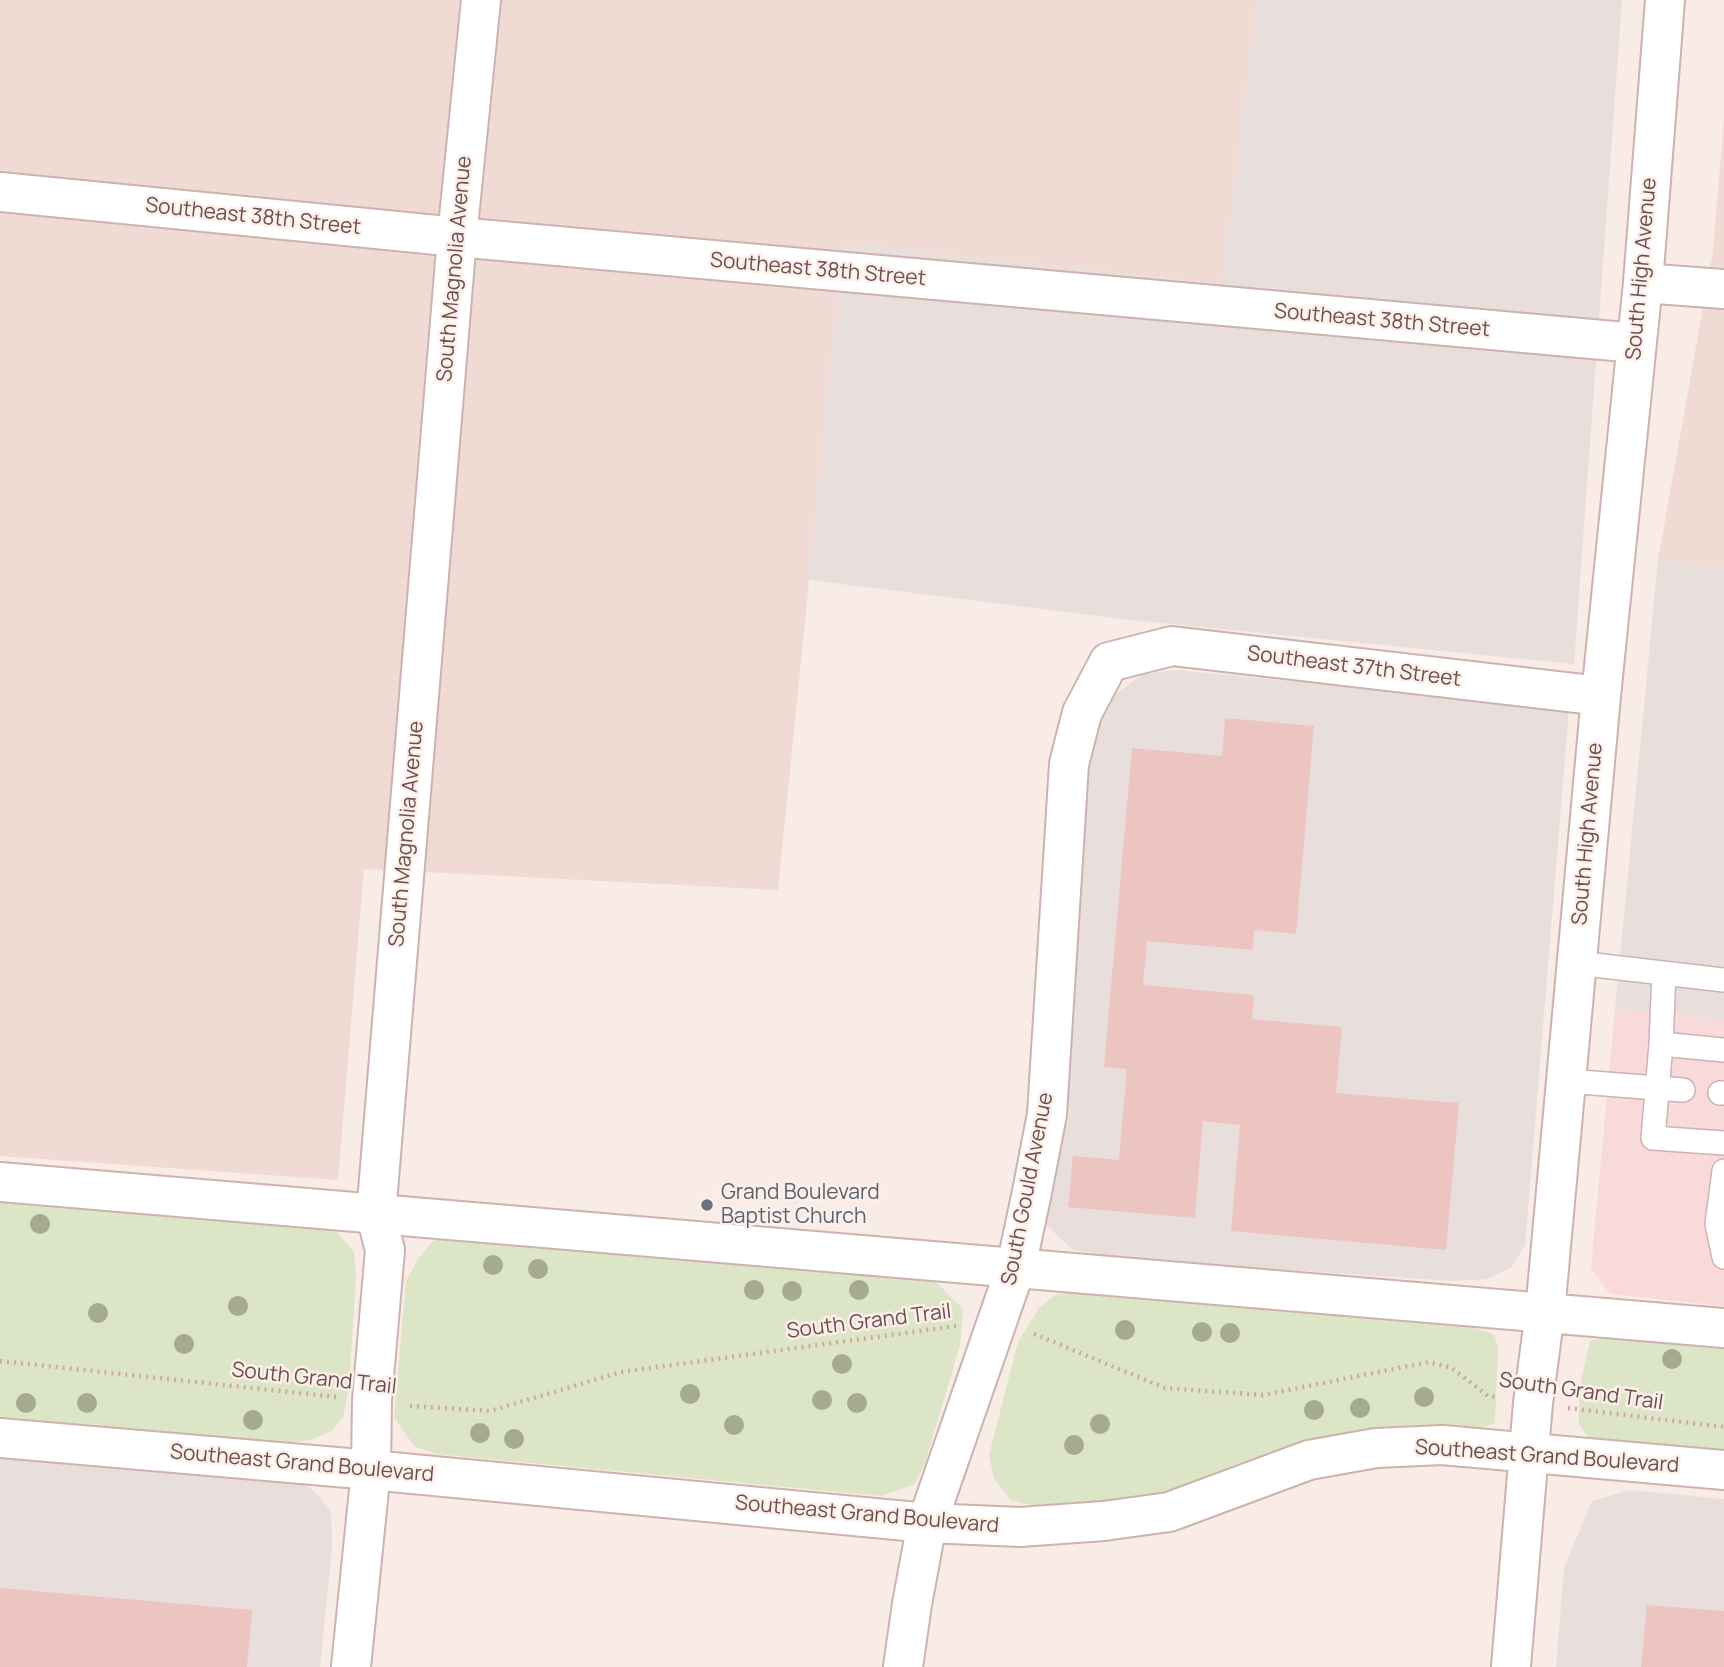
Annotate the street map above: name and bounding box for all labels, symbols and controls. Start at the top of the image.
street label: South Magnolia Avenue [433,155,477,383]
street label: South High Avenue [1621,177,1663,361]
street label: Southeast 38th Street [144,193,362,241]
street label: Southeast 38th Street [709,248,927,292]
street label: Southeast 38th Street [1273,299,1491,343]
street label: Southeast 37th Street [1246,641,1462,693]
street label: South Magnolia Avenue [385,720,429,948]
street label: South High Avenue [1567,742,1609,926]
street label: South Gould Avenue [997,1090,1059,1288]
place label: Grand Boulevard Baptist Church [721,1180,880,1230]
marker: Grand Boulevard Baptist Church [699,1197,715,1213]
street label: South Grand Trail [785,1299,953,1345]
street label: South Grand Trail [230,1358,398,1400]
street label: South Grand Trail [1497,1368,1665,1416]
street label: Southeast Grand Boulevard [1414,1435,1680,1479]
street label: Southeast Grand Boulevard [169,1440,435,1488]
street label: Southeast Grand Boulevard [734,1491,1000,1539]

